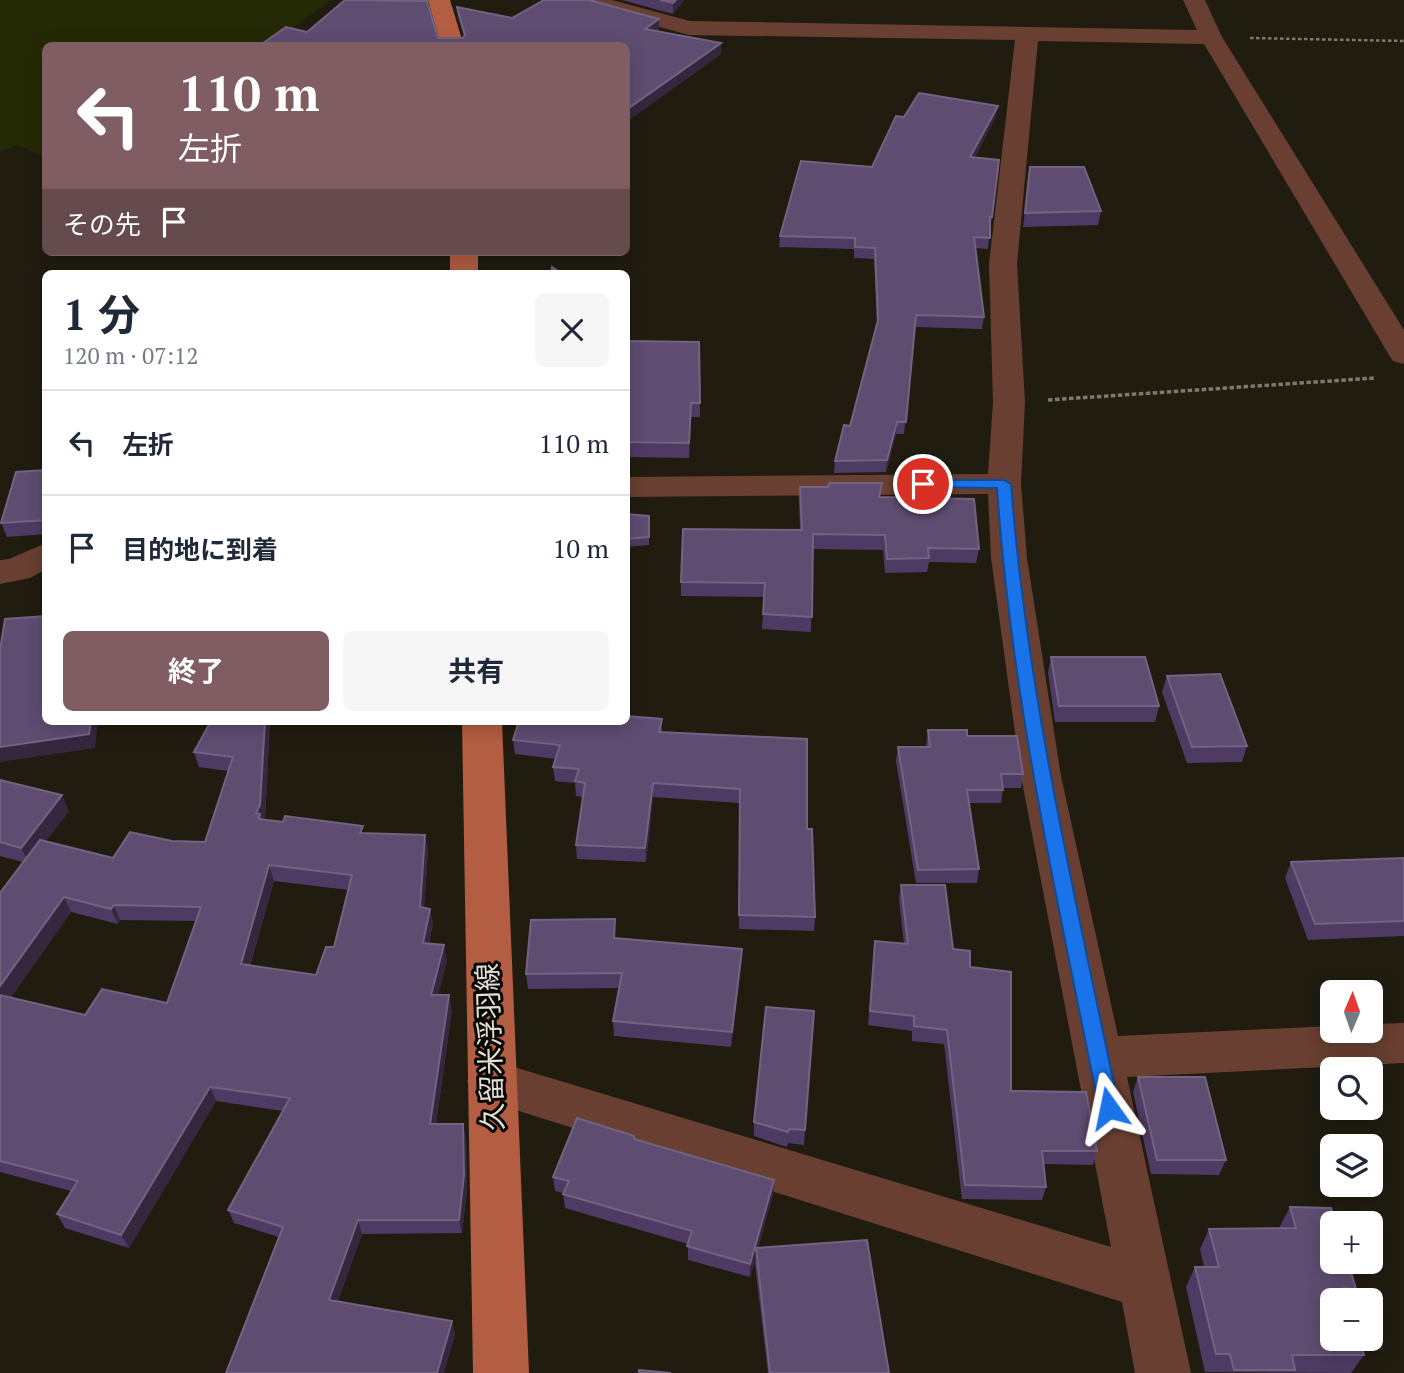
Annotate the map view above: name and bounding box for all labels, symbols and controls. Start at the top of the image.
text: 110 m [178,60,320,125]
icon: left [63,70,154,161]
text: 左折 [178,127,242,169]
icon: arrive [155,203,193,241]
text: その先 [63,207,141,241]
text: 1 分 [63,286,140,342]
button: close [535,293,609,367]
text: 120 m · 07:12 [63,340,198,371]
icon: left [63,424,101,462]
text: 110 m [539,426,609,460]
text: 左折 [122,427,174,461]
pin [893,454,953,514]
icon: arrive [904,465,942,503]
icon: arrive [63,529,101,567]
text: 10 m [553,531,609,565]
text: 目的地に到着 [122,532,278,566]
button: 終了 [63,631,329,711]
button: 共有 [343,631,609,711]
street label: 久留米浮羽線 [468,962,511,1132]
north arrow [1320,980,1382,1043]
map controls [1320,980,1383,1351]
button: search [1320,1057,1383,1120]
position arrow [1072,1071,1146,1145]
button: layers [1320,1134,1383,1197]
button: + [1320,1211,1383,1274]
button: − [1320,1288,1383,1351]

